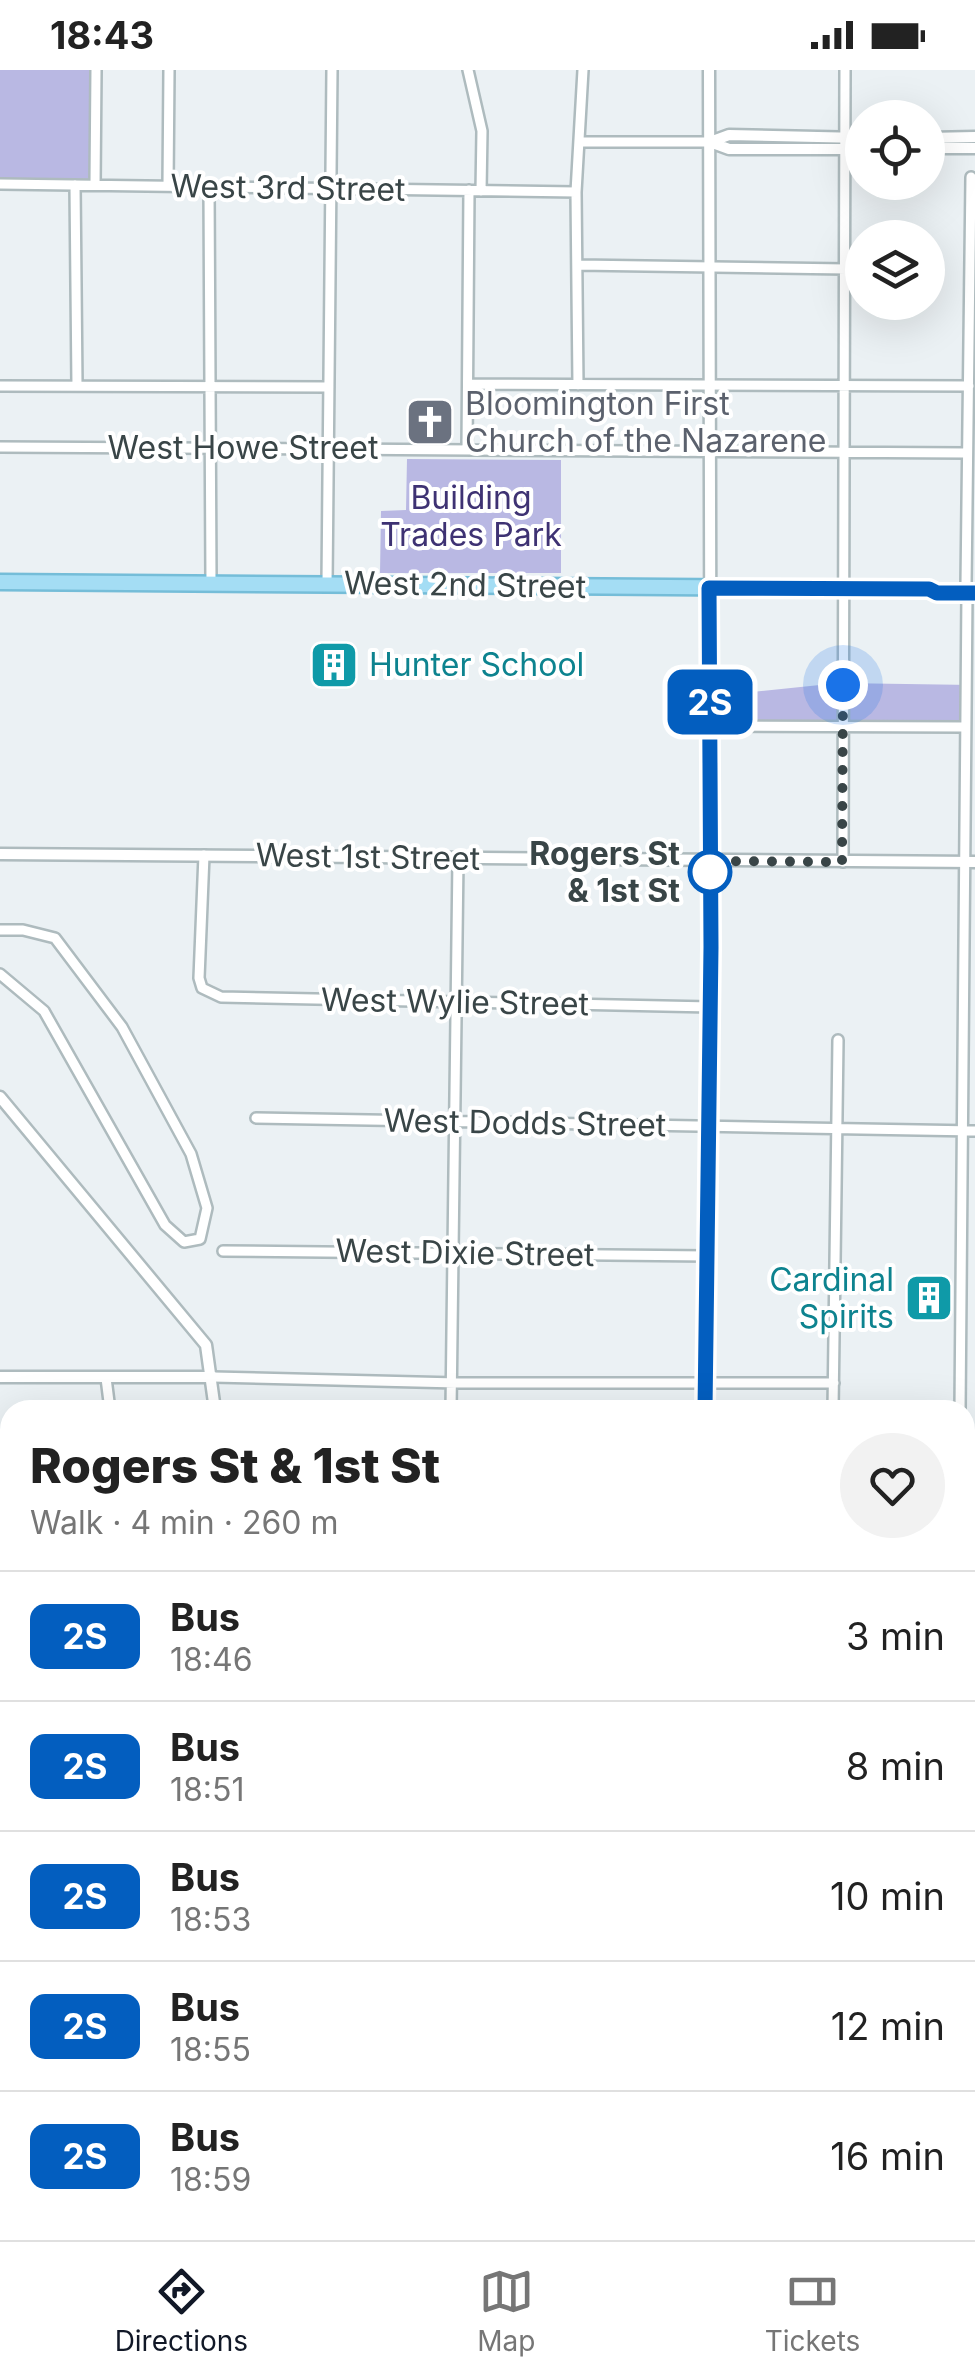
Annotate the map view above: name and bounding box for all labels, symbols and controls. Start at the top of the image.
text: 18:43 [50,12,154,58]
map controls [845,100,945,320]
button: locate [845,100,945,200]
street label: West 3rd Street [170,166,406,209]
button: layers [845,220,945,320]
place label: Bloomington First Church of the Nazarene [465,384,826,460]
church icon: Bloomington First Church of the Nazarene [404,396,456,448]
street label: West Howe Street [108,428,378,467]
park label: Building Trades Park [380,478,562,554]
street label: West 2nd Street [344,563,586,606]
building icon: Hunter School [308,639,360,691]
place label: Hunter School [369,645,584,684]
your location [818,660,868,710]
line badge: 2S [665,670,755,734]
text: 2S [688,681,732,723]
place label: Rogers St & 1st St [529,834,680,910]
street label: West 1st Street [255,835,481,878]
marker: Rogers St & 1st St [689,851,731,893]
street label: West Wylie Street [321,980,589,1023]
street label: West Dodds Street [383,1101,667,1144]
street label: West Dixie Street [335,1231,595,1274]
place label: Cardinal Spirits [769,1260,894,1336]
building icon: Cardinal Spirits [903,1272,955,1324]
button: heart [840,1433,945,1538]
text: Rogers St & 1st St [30,1436,440,1495]
text: Walk · 4 min · 260 m [30,1503,339,1542]
text: Bus [170,1594,240,1640]
text: 3 min [846,1613,945,1659]
text: 2S [63,1615,107,1657]
text: 18:46 [170,1640,253,1679]
text: Bus [170,1724,240,1770]
text: 8 min [846,1743,945,1789]
text: 2S [63,1745,107,1787]
text: 18:51 [170,1770,245,1809]
text: Bus [170,1854,240,1900]
text: 10 min [830,1873,945,1919]
text: 2S [63,1875,107,1917]
text: 18:53 [170,1900,251,1939]
text: Bus [170,1984,240,2030]
text: 12 min [831,2003,945,2049]
text: 2S [63,2005,107,2047]
text: 18:55 [170,2030,251,2069]
text: Bus [170,2114,240,2160]
text: 16 min [830,2133,945,2179]
text: 2S [63,2135,107,2177]
text: 18:59 [170,2160,251,2199]
tab: Directions [115,2264,248,2358]
tab: Map [477,2264,536,2358]
tab: Tickets [765,2264,860,2358]

